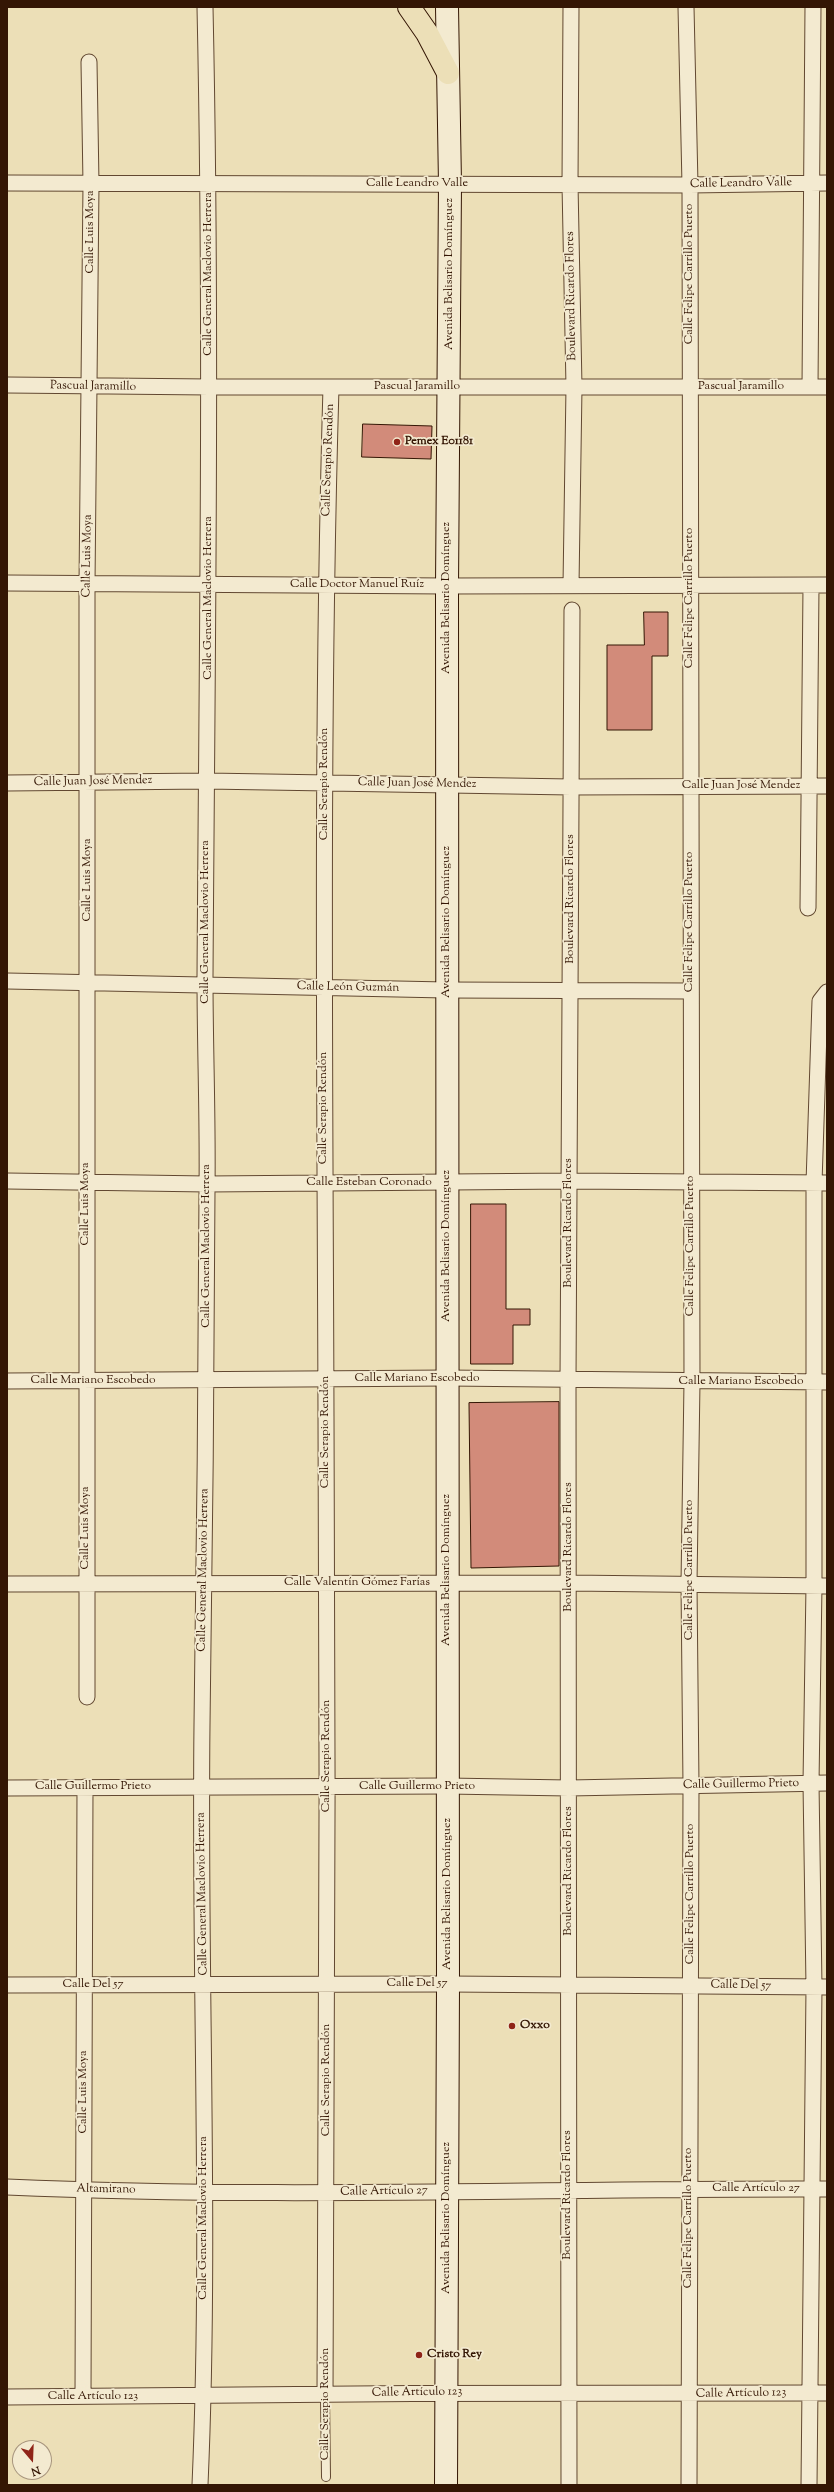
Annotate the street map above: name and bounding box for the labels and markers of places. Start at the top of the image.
place label: Pemex E01181 [405,435,473,449]
marker: Pemex E01181 [392,437,402,447]
place label: Oxxo [520,2019,550,2033]
marker: Oxxo [507,2021,517,2031]
place label: Cristo Rey [427,2348,482,2362]
marker: Cristo Rey [414,2350,424,2360]

